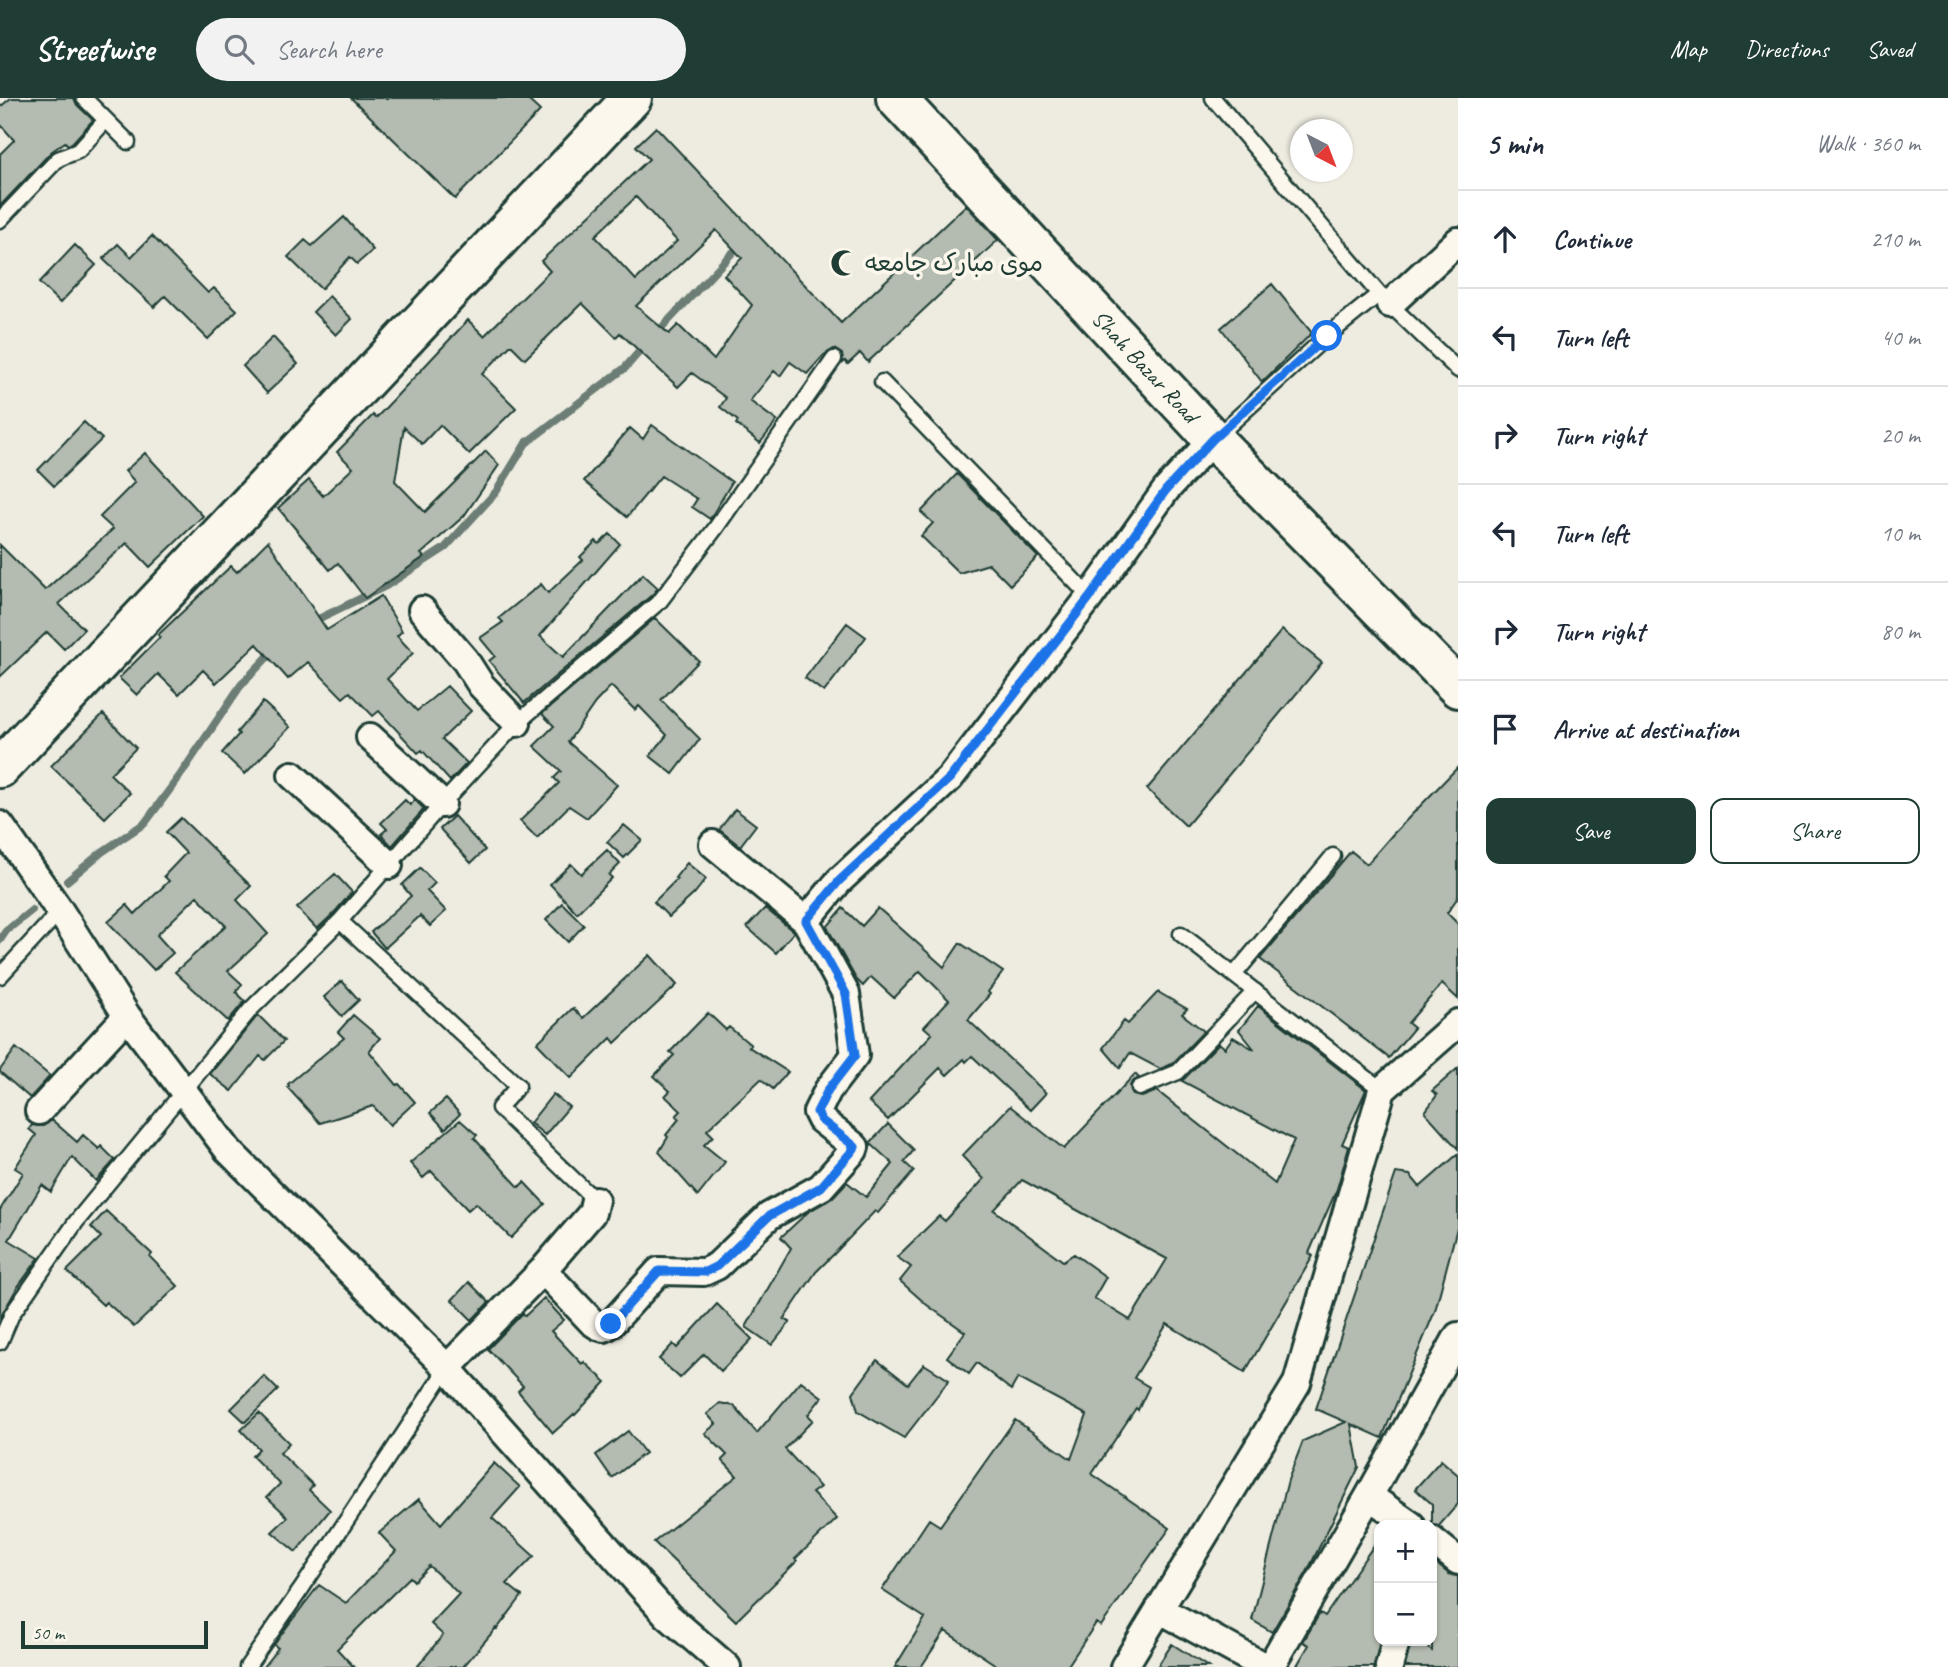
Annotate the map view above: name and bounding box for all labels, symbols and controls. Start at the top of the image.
search box [196,18,686,81]
text: Streetwise [35,28,154,70]
icon: search [220,30,258,68]
text: Search here [276,33,382,66]
text: Map [1670,34,1707,64]
text: Directions [1745,34,1828,64]
text: Saved [1866,34,1913,64]
north arrow [1290,119,1353,182]
text: 5 min [1486,125,1543,163]
text: Walk · 360 m [1816,129,1920,158]
icon: ahead [1486,220,1524,258]
text: Continue [1553,223,1631,256]
text: 210 m [1871,225,1920,254]
mosque icon: موی مبارک جامعه [829,248,859,278]
place label: موی مبارک جامعه [865,248,1043,278]
street label: Shah Bazar Road [1085,303,1207,431]
icon: left [1486,318,1524,356]
route start [1311,320,1342,351]
text: Turn left [1553,321,1628,354]
text: 40 m [1881,323,1920,352]
icon: right [1486,416,1524,454]
text: Turn right [1553,419,1644,452]
text: 20 m [1881,421,1920,450]
icon: left [1486,514,1524,552]
text: Turn left [1553,517,1628,550]
text: 10 m [1881,519,1920,548]
icon: right [1486,612,1524,650]
text: Turn right [1553,615,1644,648]
text: 80 m [1881,617,1920,646]
icon: arrive [1486,710,1524,748]
text: Arrive at destination [1553,713,1739,746]
button: Save [1486,798,1696,864]
button: Share [1710,798,1920,864]
route end [595,1308,626,1339]
map controls [1374,1520,1437,1646]
button: + [1374,1520,1437,1583]
button: − [1374,1583,1437,1646]
scale bar [21,1618,208,1650]
text: 50 m [32,1621,64,1645]

